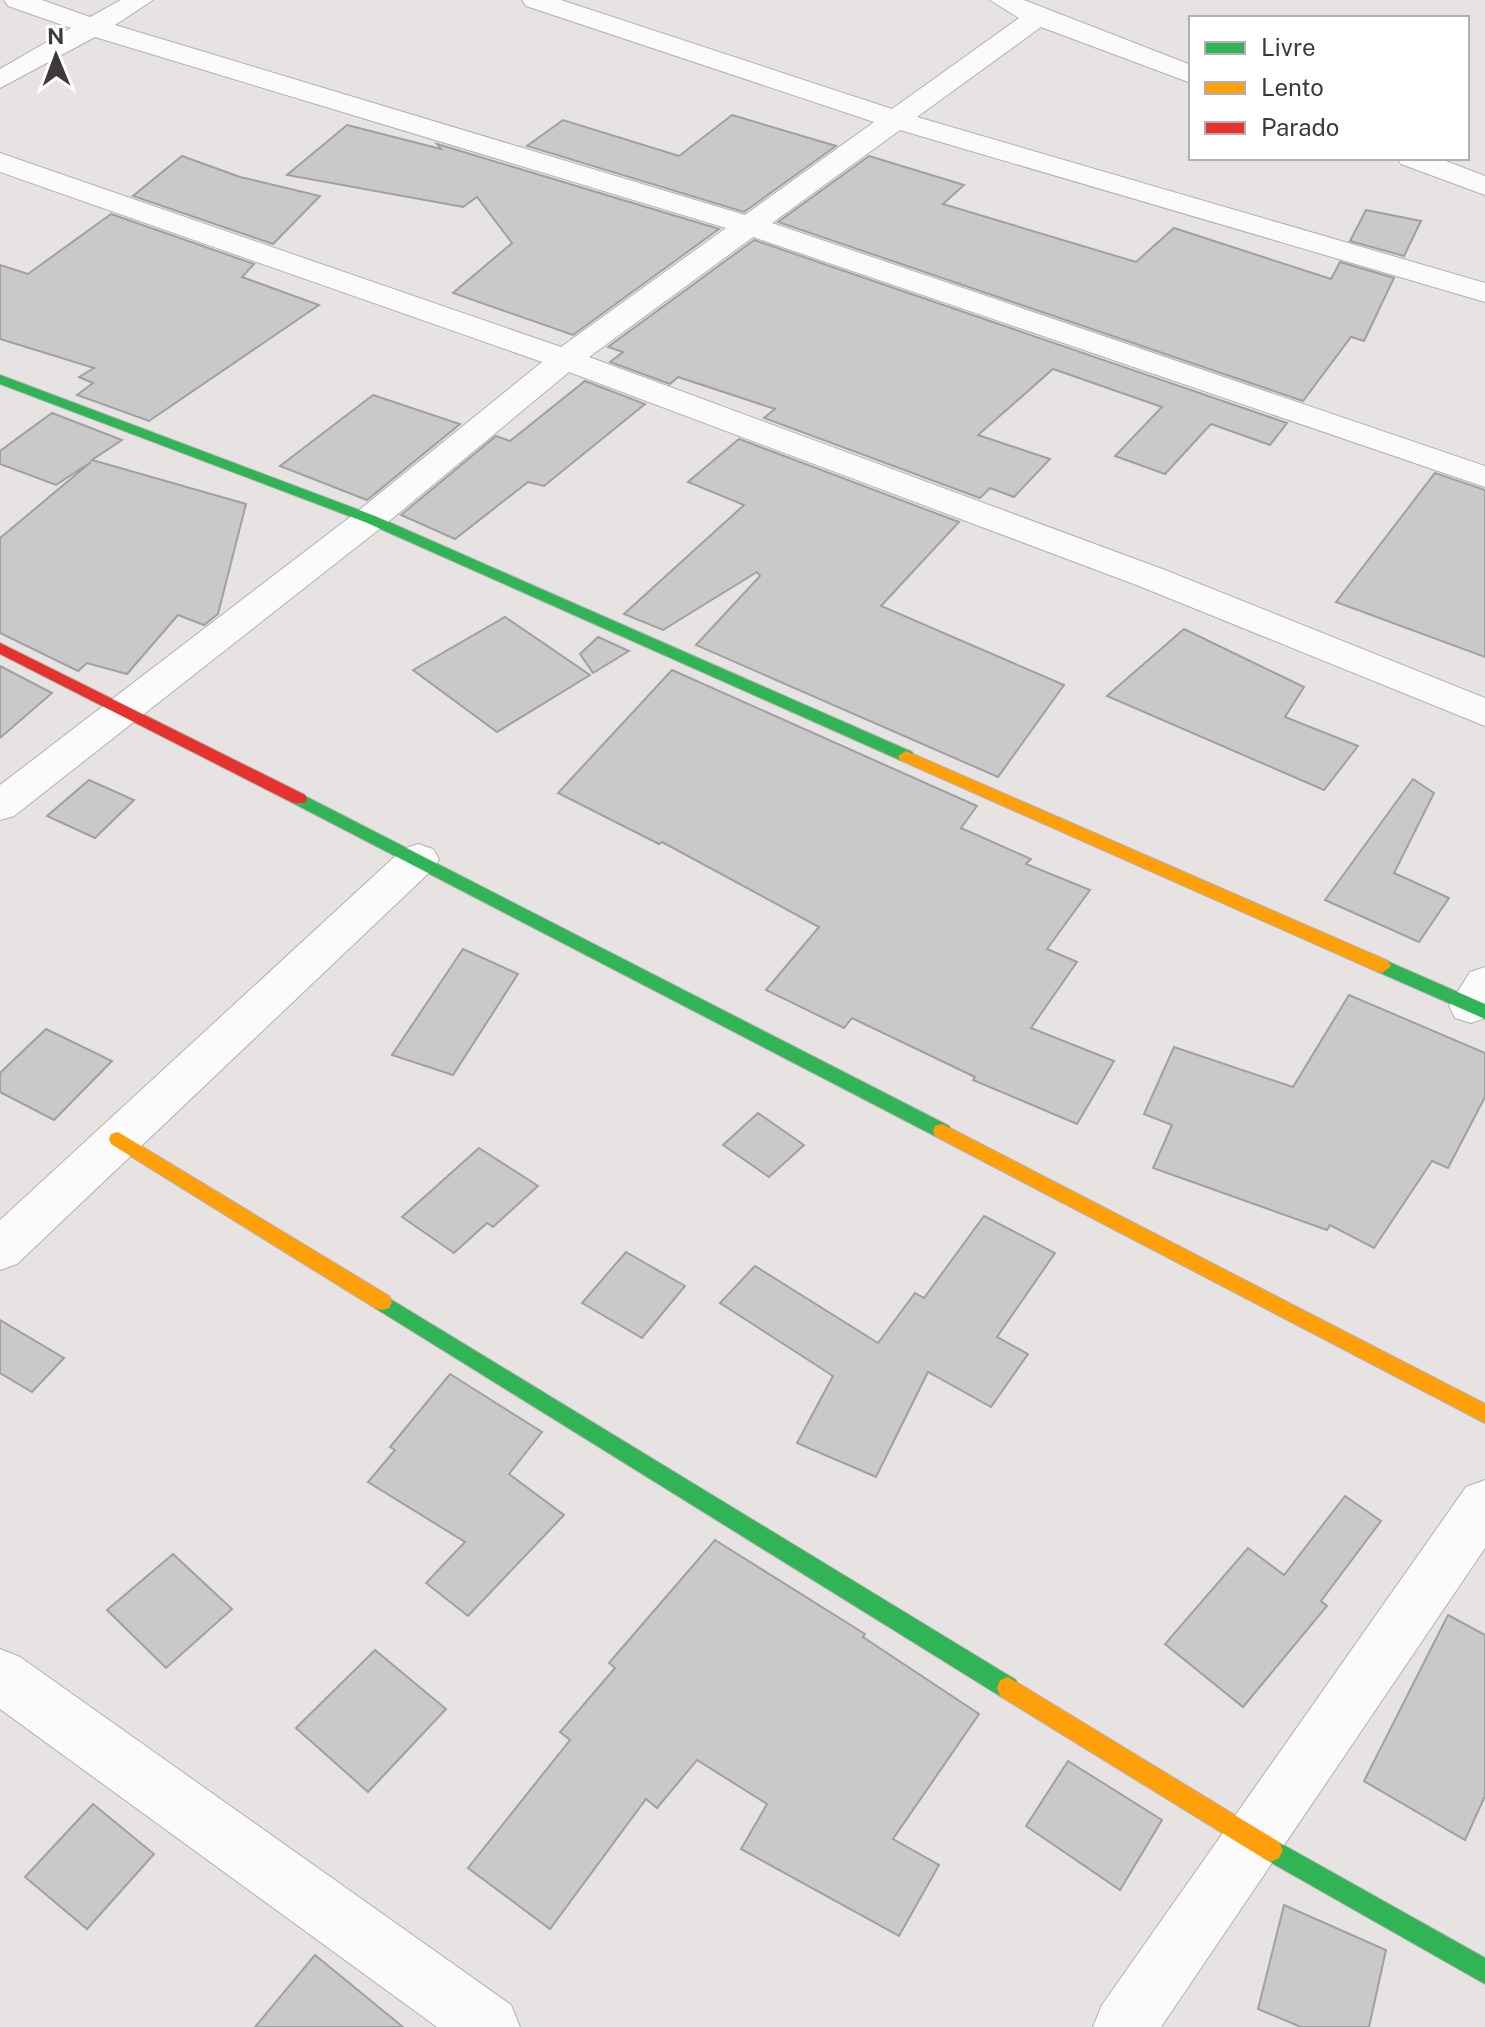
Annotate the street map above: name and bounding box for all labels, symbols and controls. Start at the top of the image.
north arrow [16,16,96,96]
legend [1189,16,1469,160]
text: N [47,23,64,49]
text: Livre [1261,33,1316,61]
text: Lento [1261,73,1324,101]
text: Parado [1261,113,1339,141]

